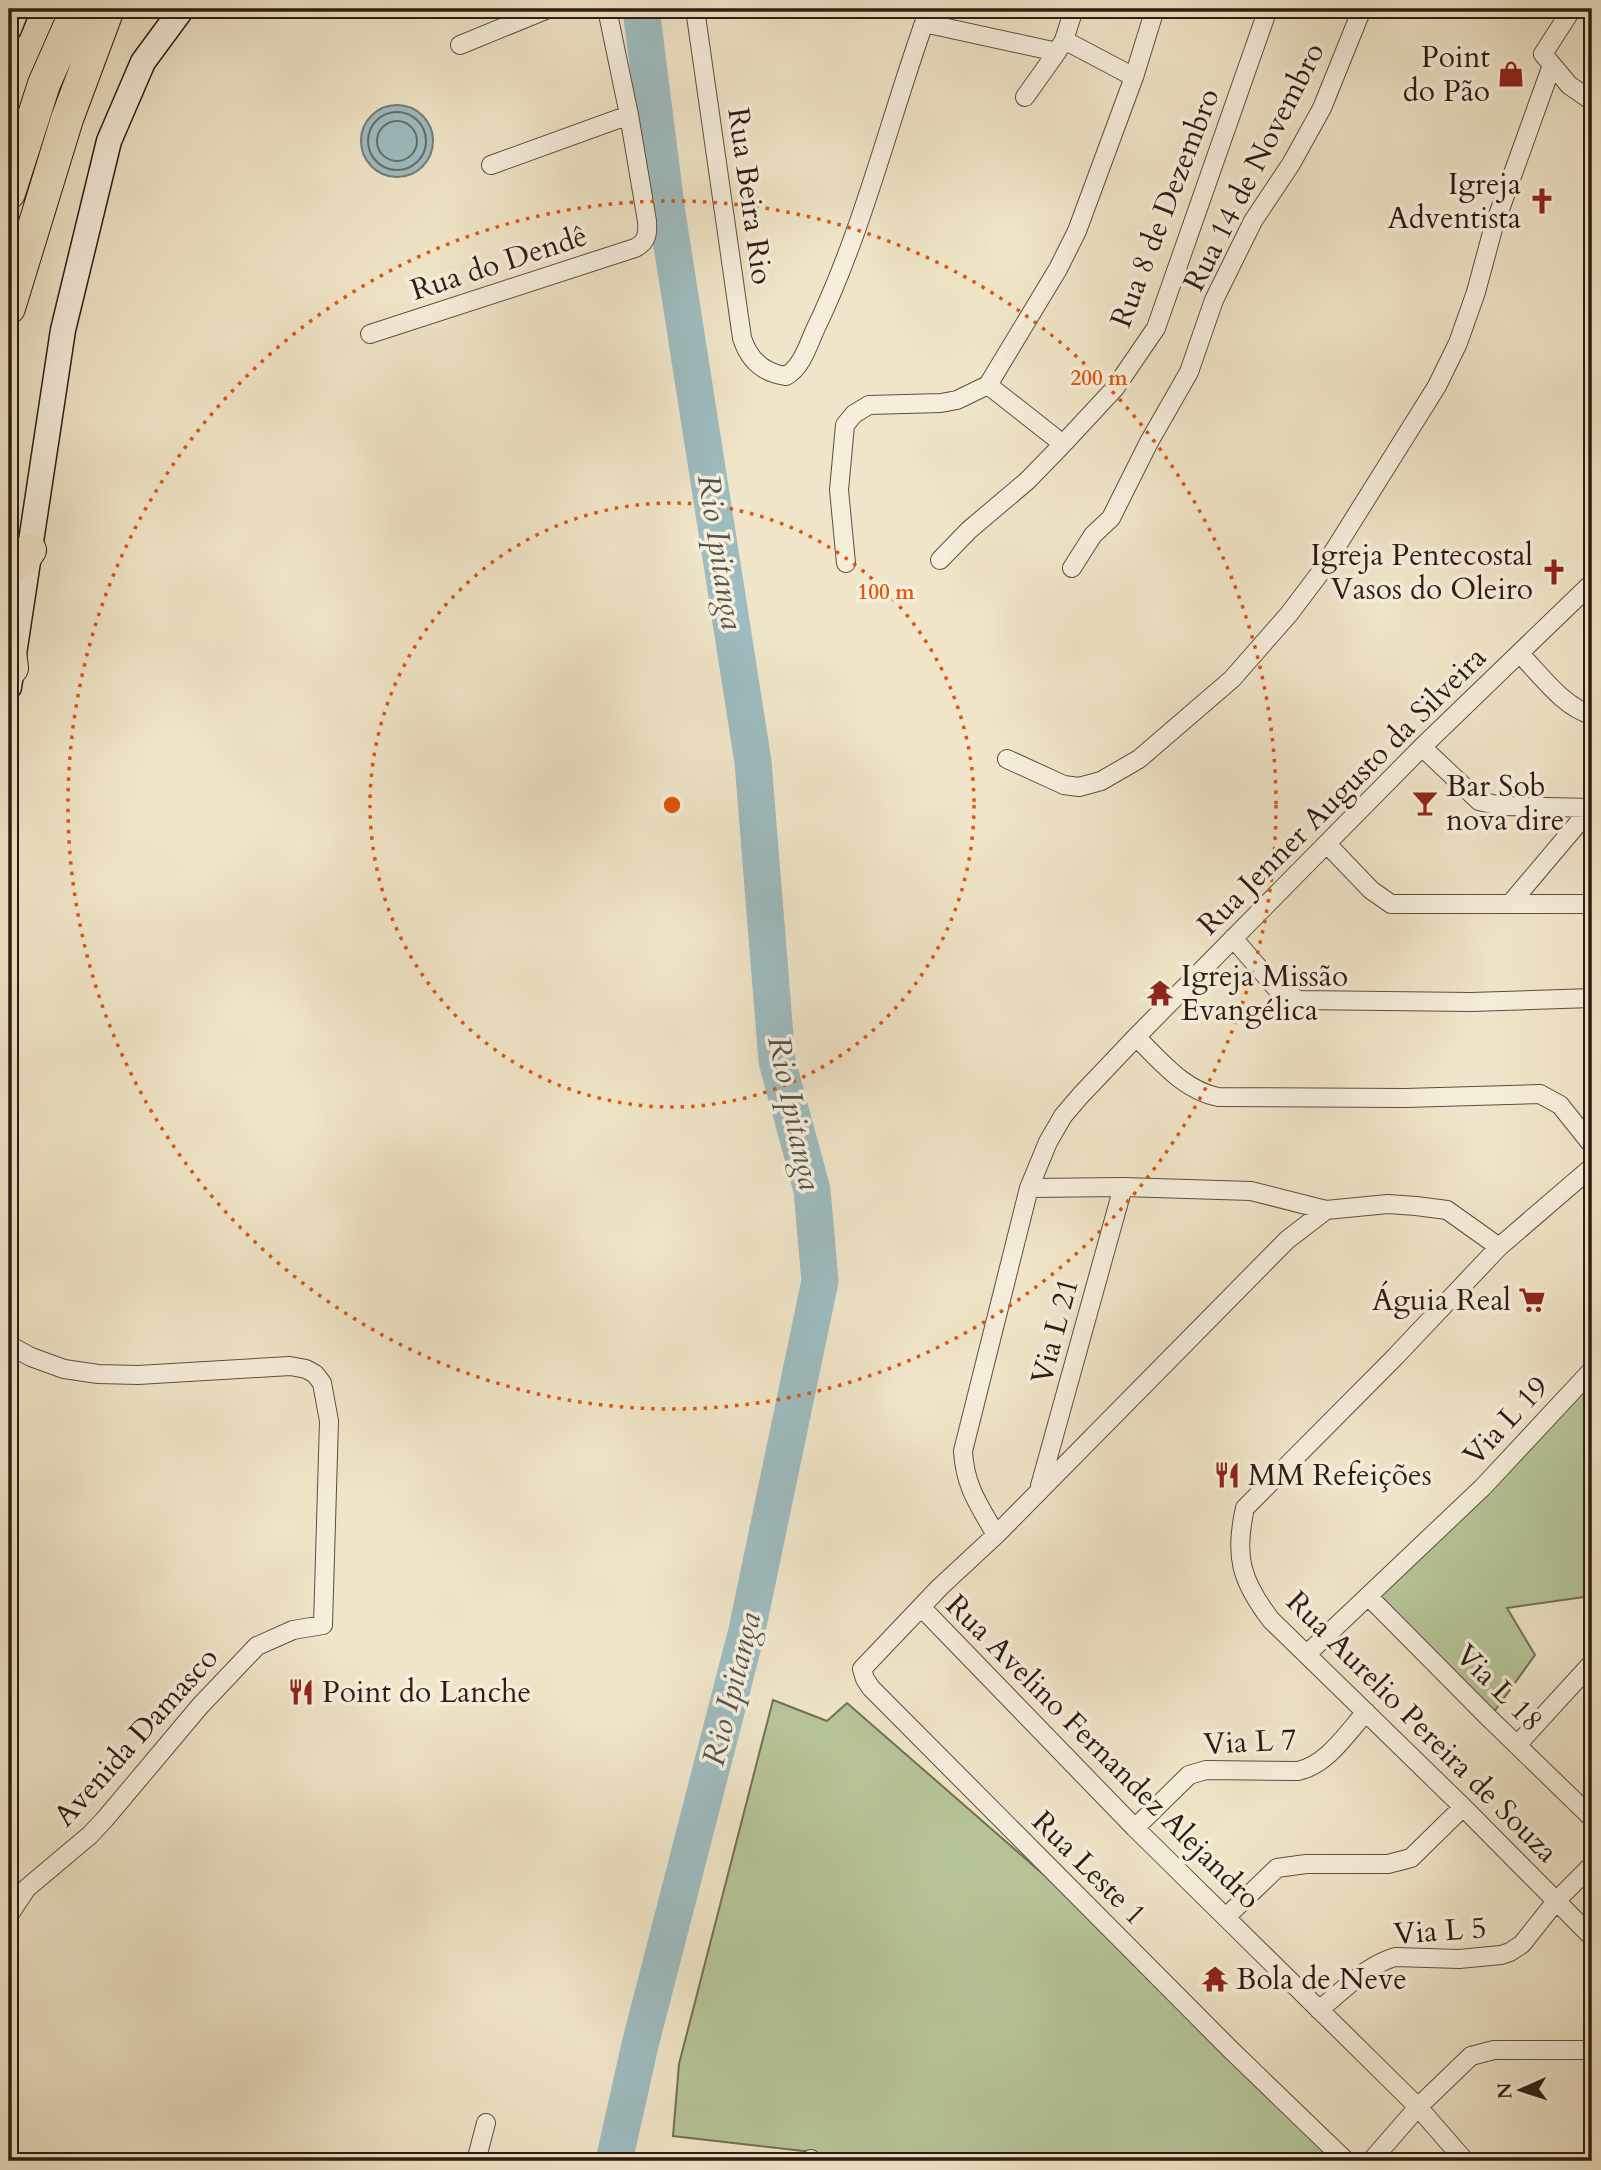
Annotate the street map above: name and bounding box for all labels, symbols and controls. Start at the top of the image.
street label: Rua 14 de Novembro [1174,36,1334,298]
place label: Point do Pão [1403,37,1491,112]
shop icon: Point do Pão [1496,59,1526,89]
street label: Rua 8 de Dezembro [1101,83,1229,333]
street label: Rua Beira Rio [717,105,783,287]
place label: Igreja Adventista [1387,164,1521,239]
church icon: Igreja Adventista [1527,186,1557,216]
street label: Rua do Dendê [406,215,592,311]
text: 200 m [1070,364,1128,393]
water label: Rio Ipitanga [686,471,754,633]
place label: Igreja Pentecostal Vasos do Oleiro [1310,535,1533,610]
church icon: Igreja Pentecostal Vasos do Oleiro [1539,557,1569,587]
text: 100 m [857,578,915,607]
street label: Rua Jenner Augusto da Silveira [1189,638,1495,944]
place label: Bar Sob nova dire [1446,766,1564,841]
bar icon: Bar Sob nova dire [1410,788,1440,818]
centre of rings [660,793,684,817]
place label: Igreja Missão Evangélica [1181,956,1348,1031]
temple icon: Igreja Missão Evangélica [1145,978,1175,1008]
water label: Rio Ipitanga [756,1032,832,1194]
street label: Via L 21 [1021,1273,1089,1389]
place label: Águia Real [1372,1280,1511,1321]
supermarket icon: Águia Real [1517,1285,1547,1315]
street label: Via L 19 [1454,1367,1558,1475]
place label: MM Refeições [1248,1455,1432,1496]
restaurant icon: MM Refeições [1212,1460,1242,1490]
street label: Rua Aurelio Pereira de Souza [1277,1582,1567,1872]
street label: Rua Avelino Fernandez Alejandro [937,1586,1269,1918]
water label: Rio Ipitanga [692,1608,772,1770]
street label: Via L 18 [1446,1635,1552,1741]
street label: Avenida Damasco [44,1638,228,1836]
place label: Point do Lanche [322,1672,531,1713]
restaurant icon: Point do Lanche [286,1677,316,1707]
street label: Via L 7 [1202,1719,1298,1765]
street label: Rua Leste 1 [1023,1802,1155,1934]
street label: Via L 5 [1392,1907,1488,1955]
place label: Bola de Neve [1236,1959,1407,2000]
temple icon: Bola de Neve [1200,1964,1230,1994]
north arrow [1486,2054,1556,2124]
text: N [1492,2081,1518,2100]

